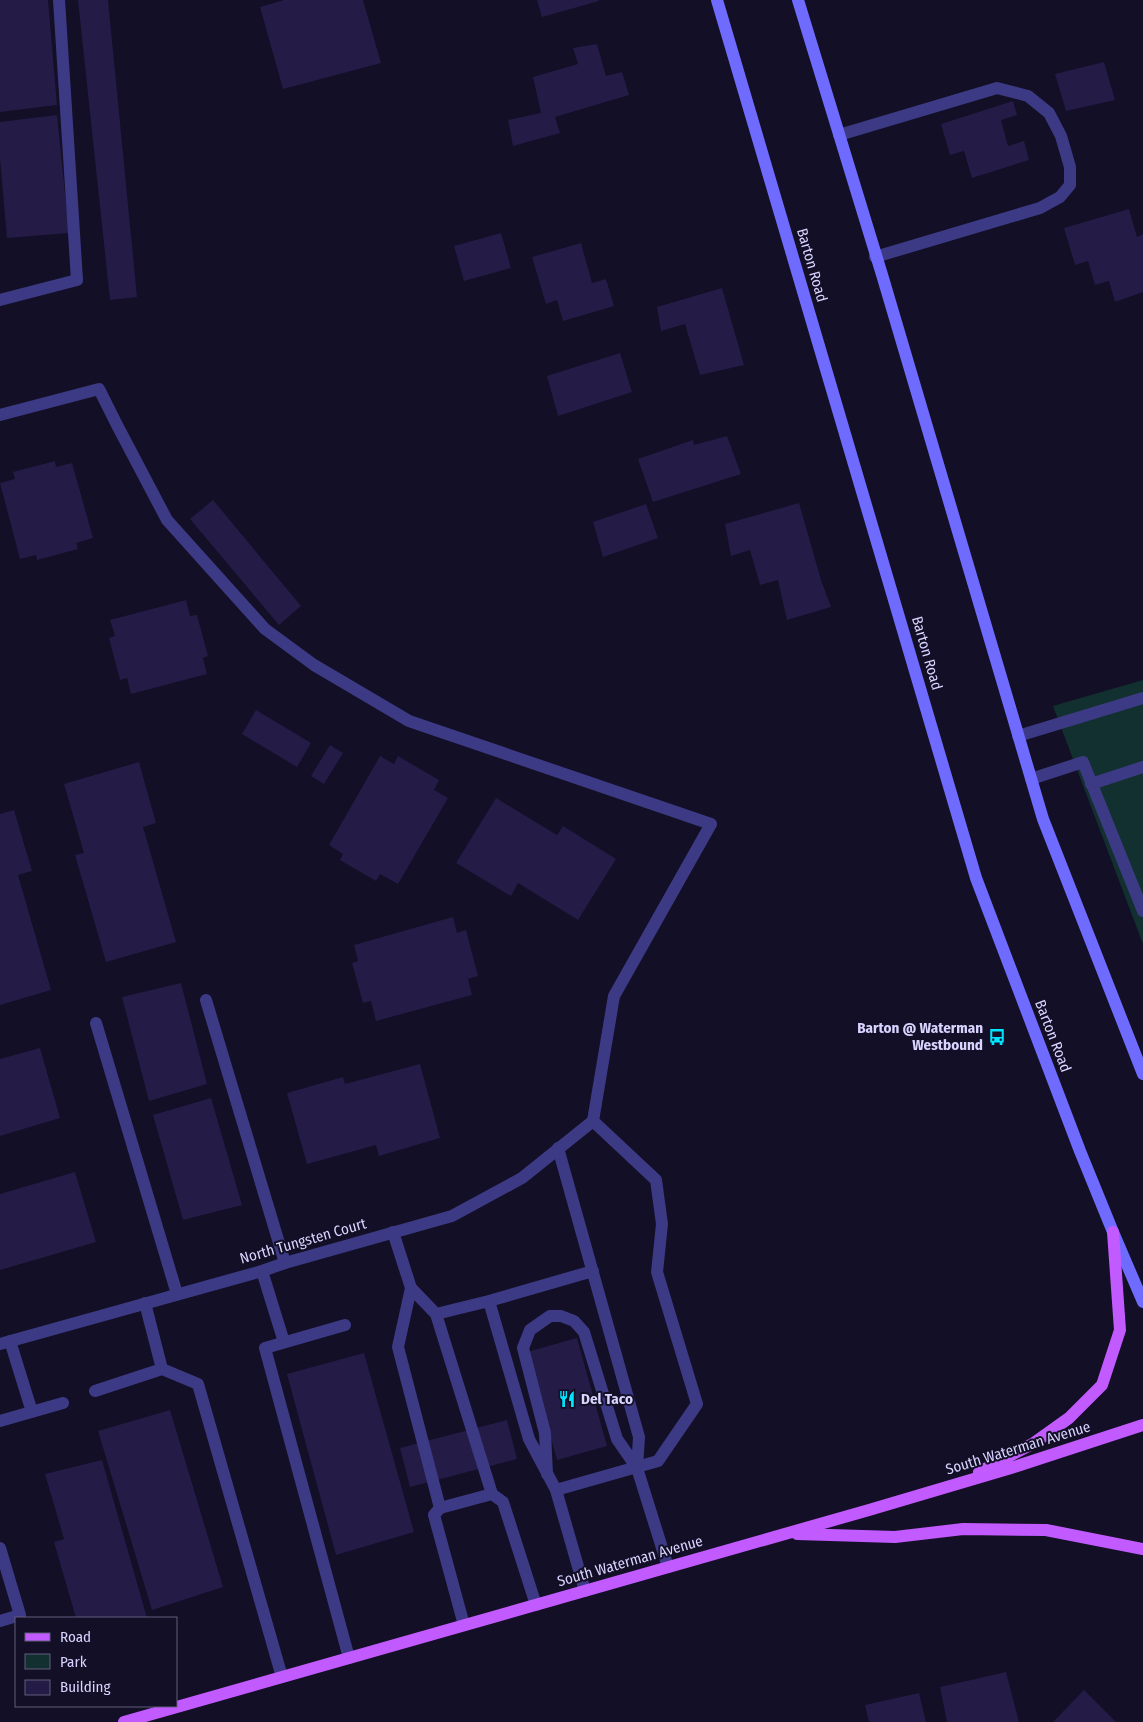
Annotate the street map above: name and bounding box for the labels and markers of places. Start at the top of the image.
place label: Barton @ Waterman Westbound [857,1019,983,1054]
bus stop icon: Barton @ Waterman Westbound [987,1027,1007,1047]
restaurant icon: Del Taco [557,1389,577,1409]
place label: Del Taco [581,1390,633,1408]

